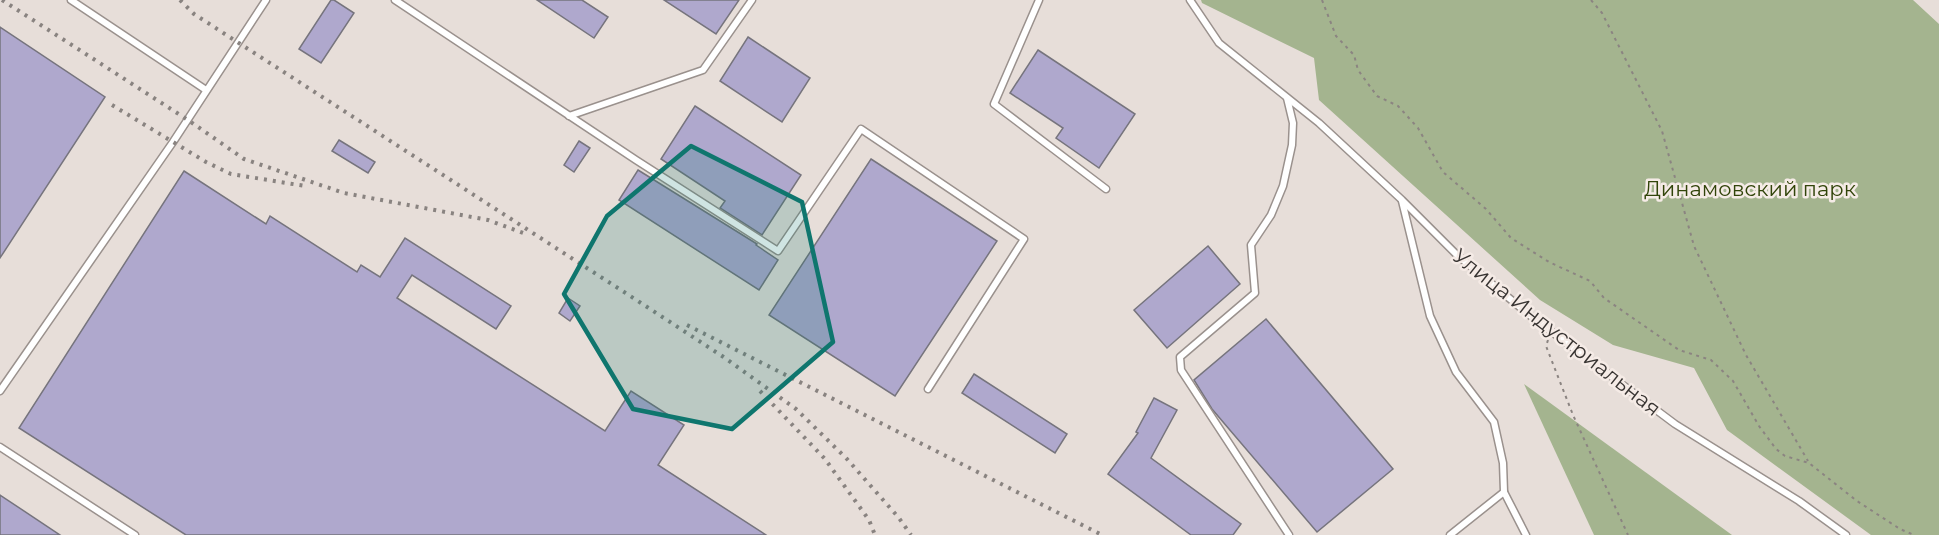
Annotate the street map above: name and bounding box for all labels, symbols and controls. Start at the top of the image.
park label: Динамовский парк [1644,176,1856,201]
street label: Улица Индустриальная [1448,243,1666,421]

